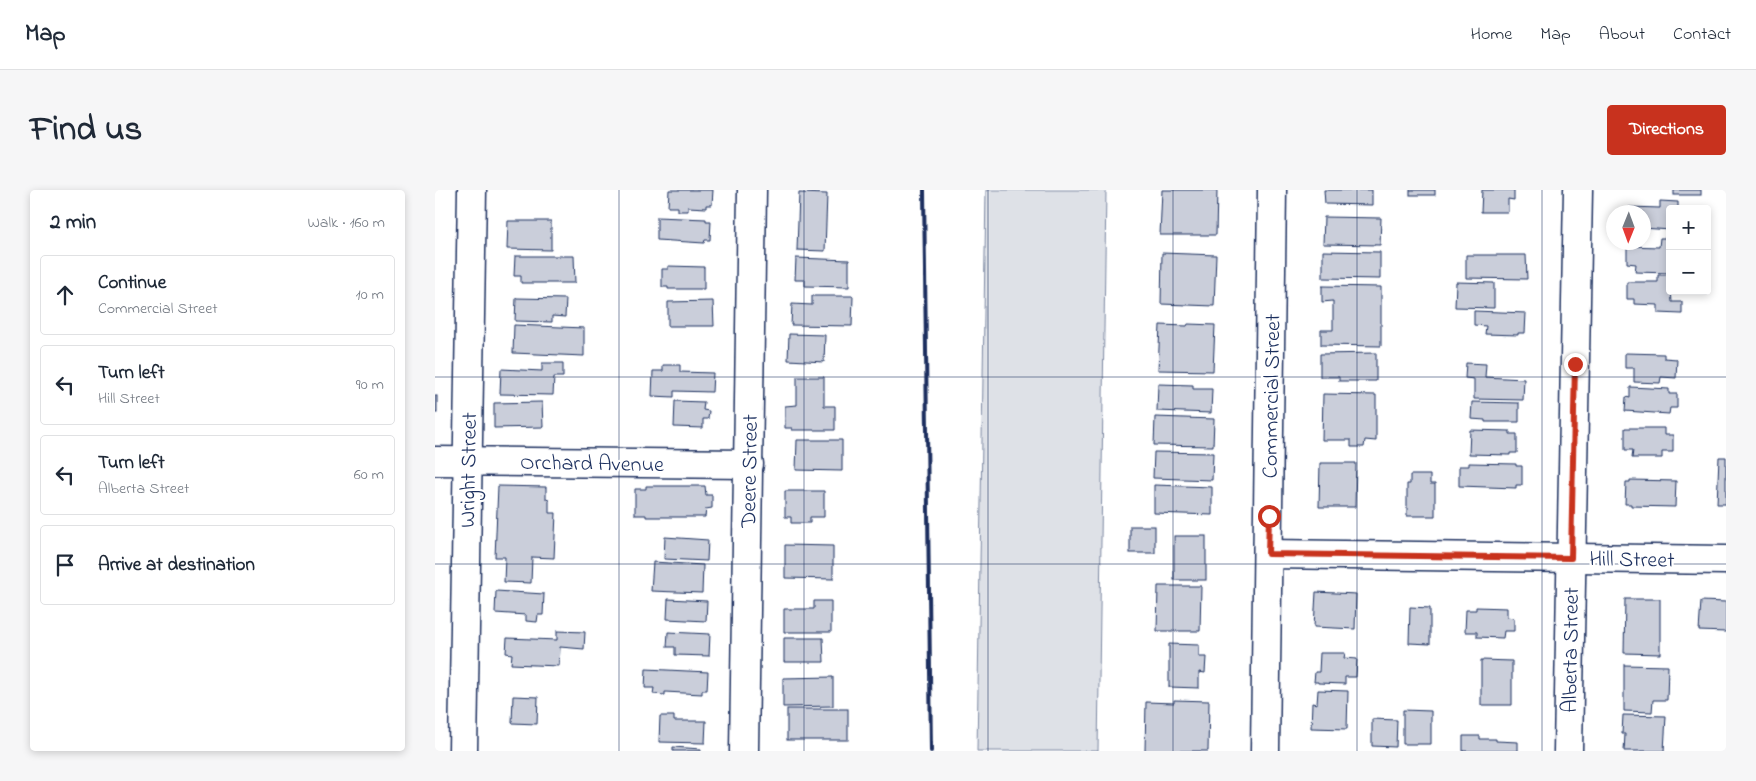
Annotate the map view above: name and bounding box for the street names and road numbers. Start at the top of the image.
street label: Commercial Street [1256,313,1290,479]
street label: Wright Street [453,411,488,528]
street label: Deere Street [734,413,768,529]
street label: Orchard Avenue [520,448,664,482]
street label: Hill Street [1589,544,1675,578]
street label: Alberta Street [1555,586,1589,713]

